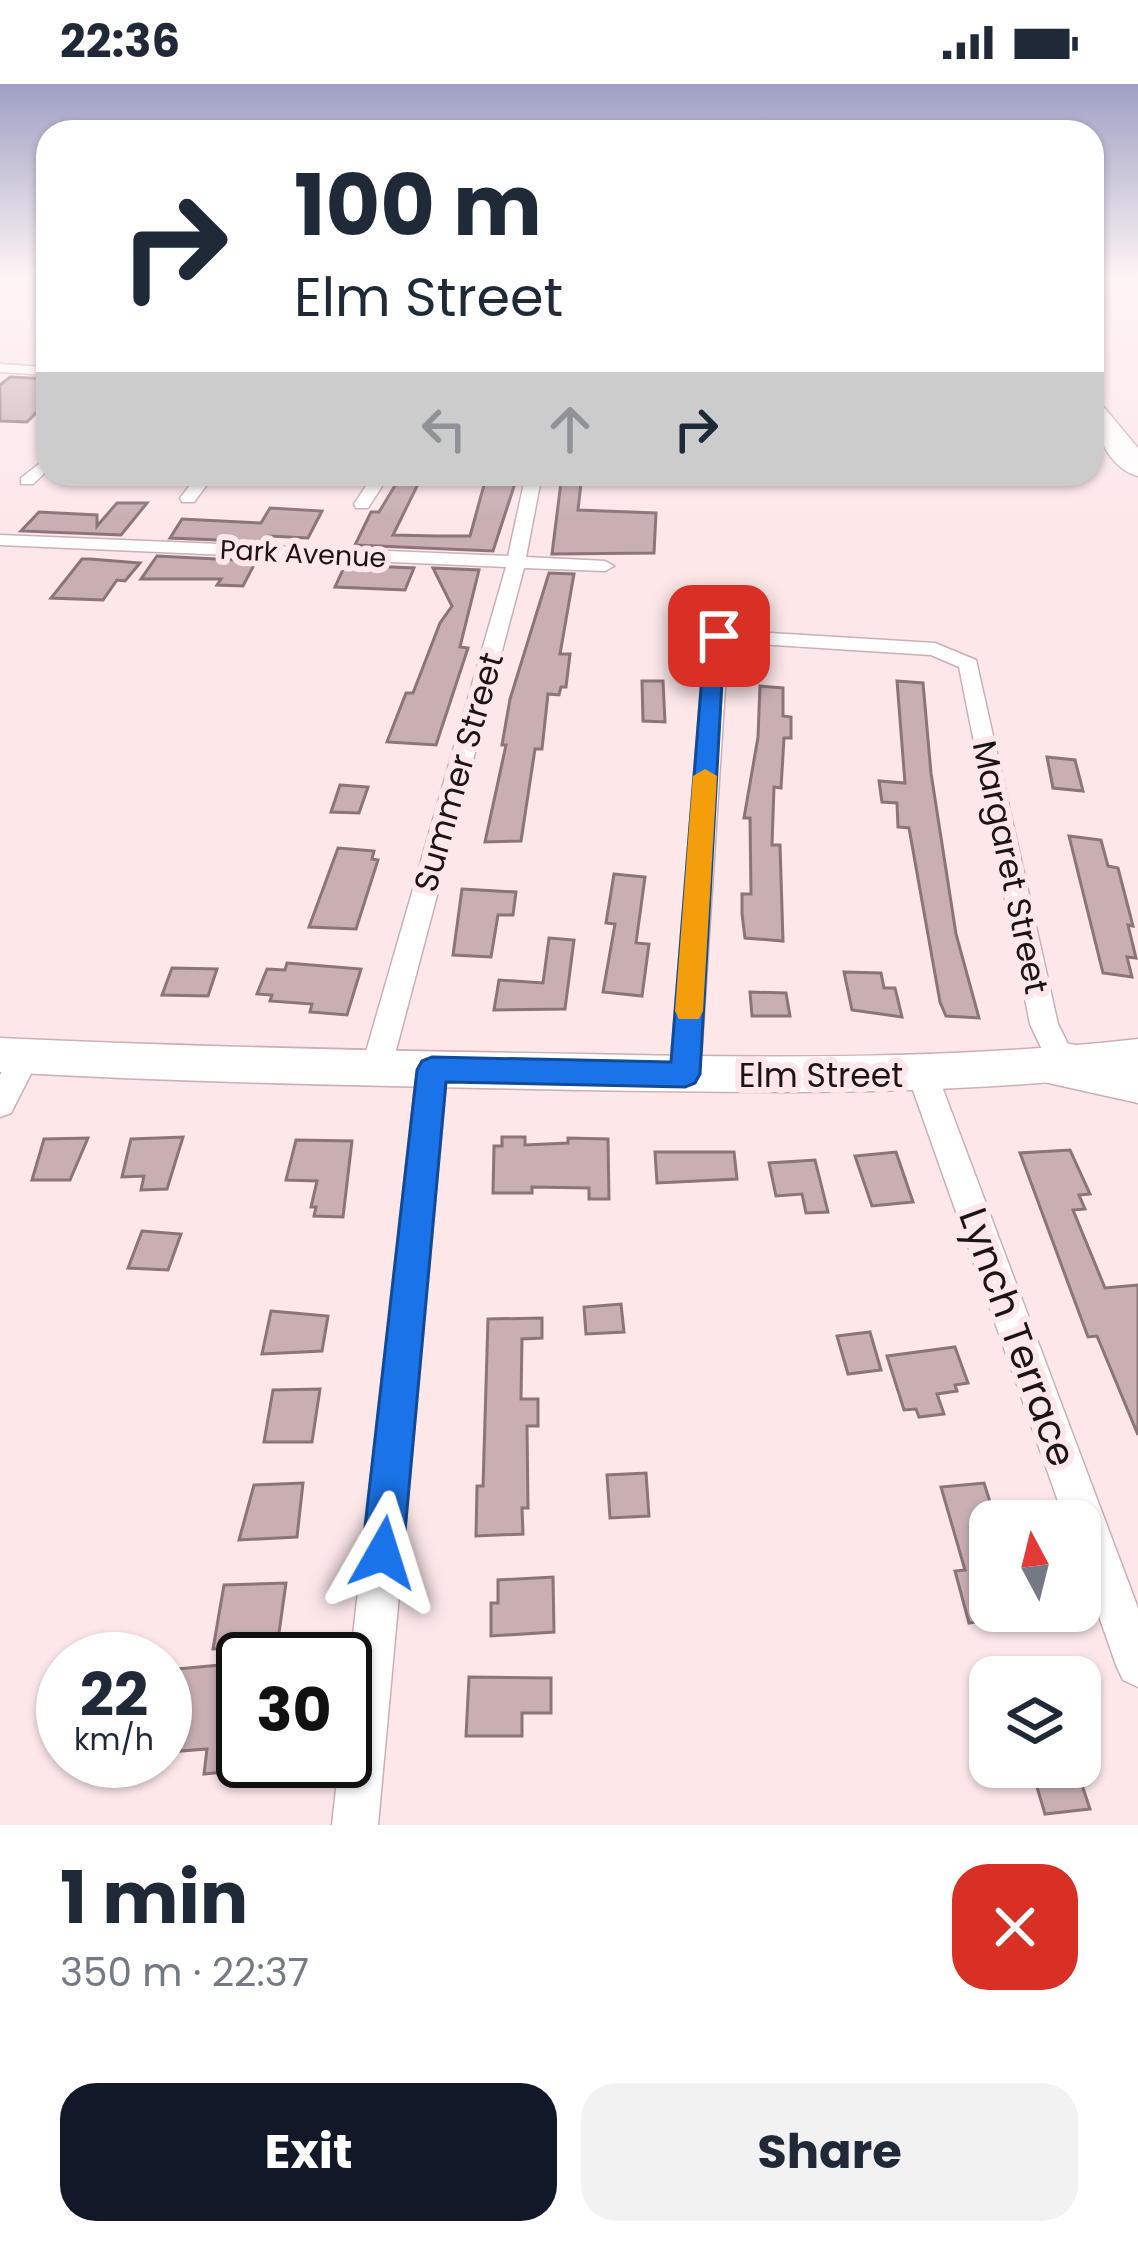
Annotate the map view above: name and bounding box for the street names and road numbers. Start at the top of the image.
street label: Park Avenue [219,531,387,576]
street label: Summer Street [402,647,515,897]
street label: Margaret Street [961,736,1060,998]
street label: Elm Street [739,1052,903,1099]
street label: Lynch Terrace [945,1200,1090,1474]

